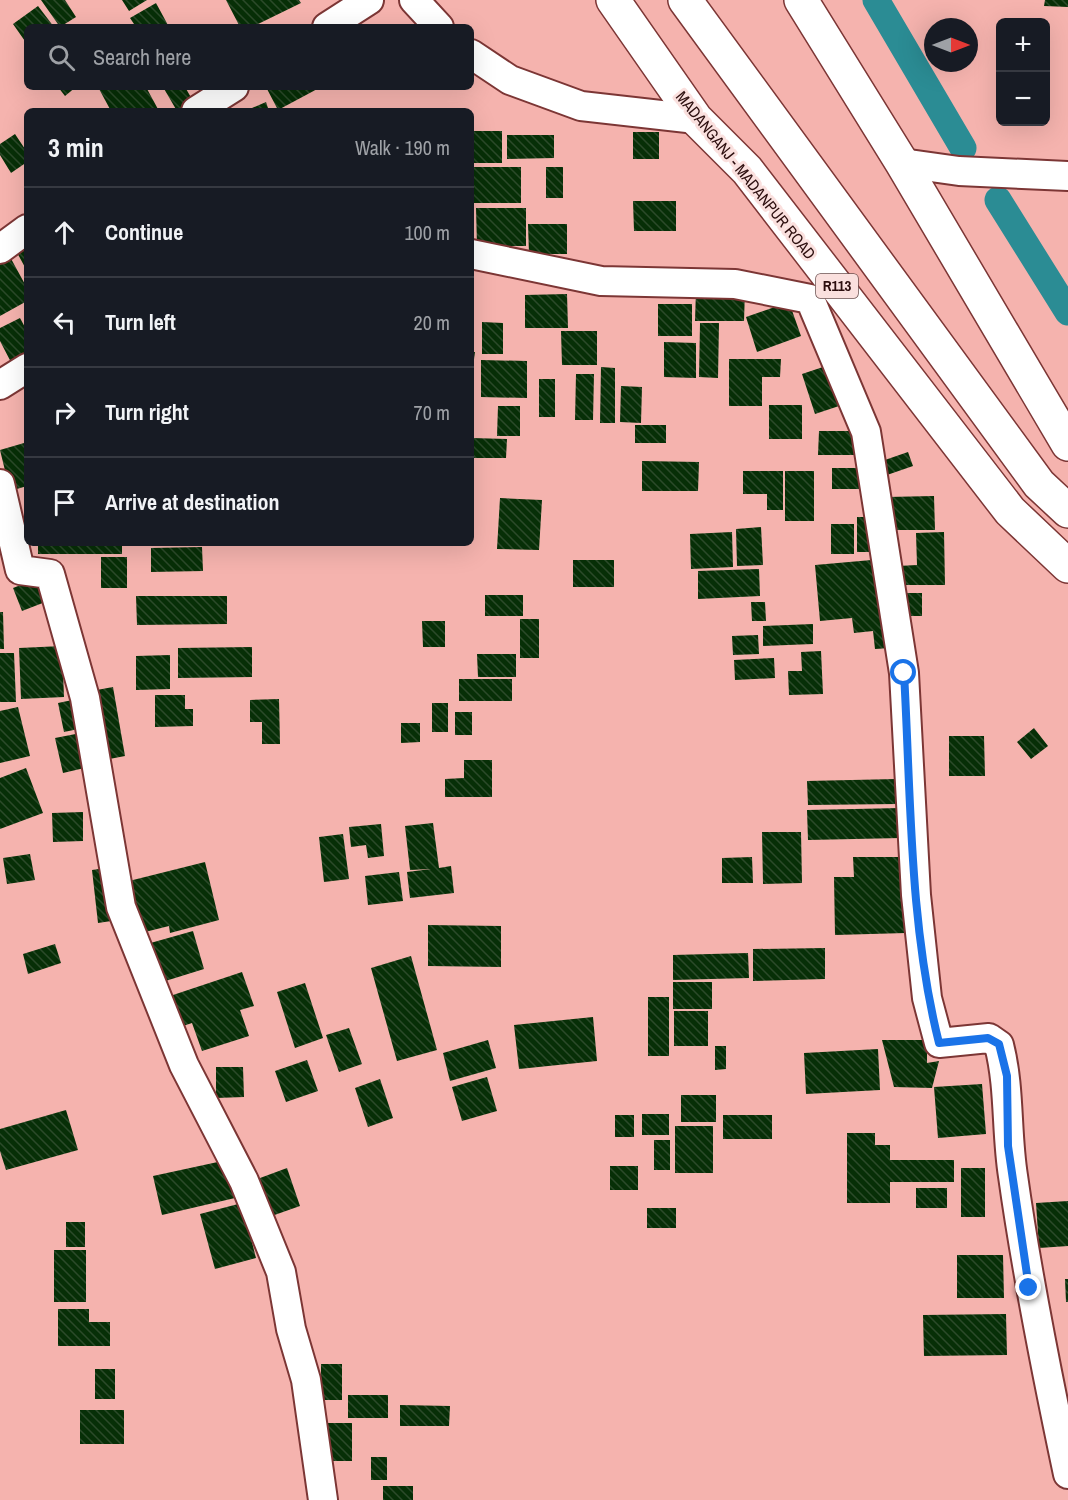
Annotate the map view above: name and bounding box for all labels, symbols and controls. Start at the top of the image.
north arrow [924,18,978,72]
map controls [996,18,1050,126]
button: + [996,18,1050,72]
search box [24,24,474,90]
icon: search [45,41,78,74]
text: Search here [93,42,191,72]
button: − [996,72,1050,126]
street label: MADANGANJ - MADANPUR ROAD [671,86,821,264]
text: 3 min [48,130,104,165]
text: Walk · 190 m [355,134,450,161]
icon: ahead [48,216,81,249]
text: Continue [105,217,183,247]
text: 100 m [404,219,450,246]
road number: R113 [816,274,858,298]
icon: left [48,306,81,339]
text: Turn left [105,307,176,337]
text: 20 m [414,309,450,336]
icon: right [48,396,81,429]
text: Turn right [105,397,189,427]
text: 70 m [414,399,450,426]
icon: arrive [48,486,81,519]
text: Arrive at destination [105,487,279,517]
route start [890,659,916,685]
route end [1015,1274,1041,1300]

